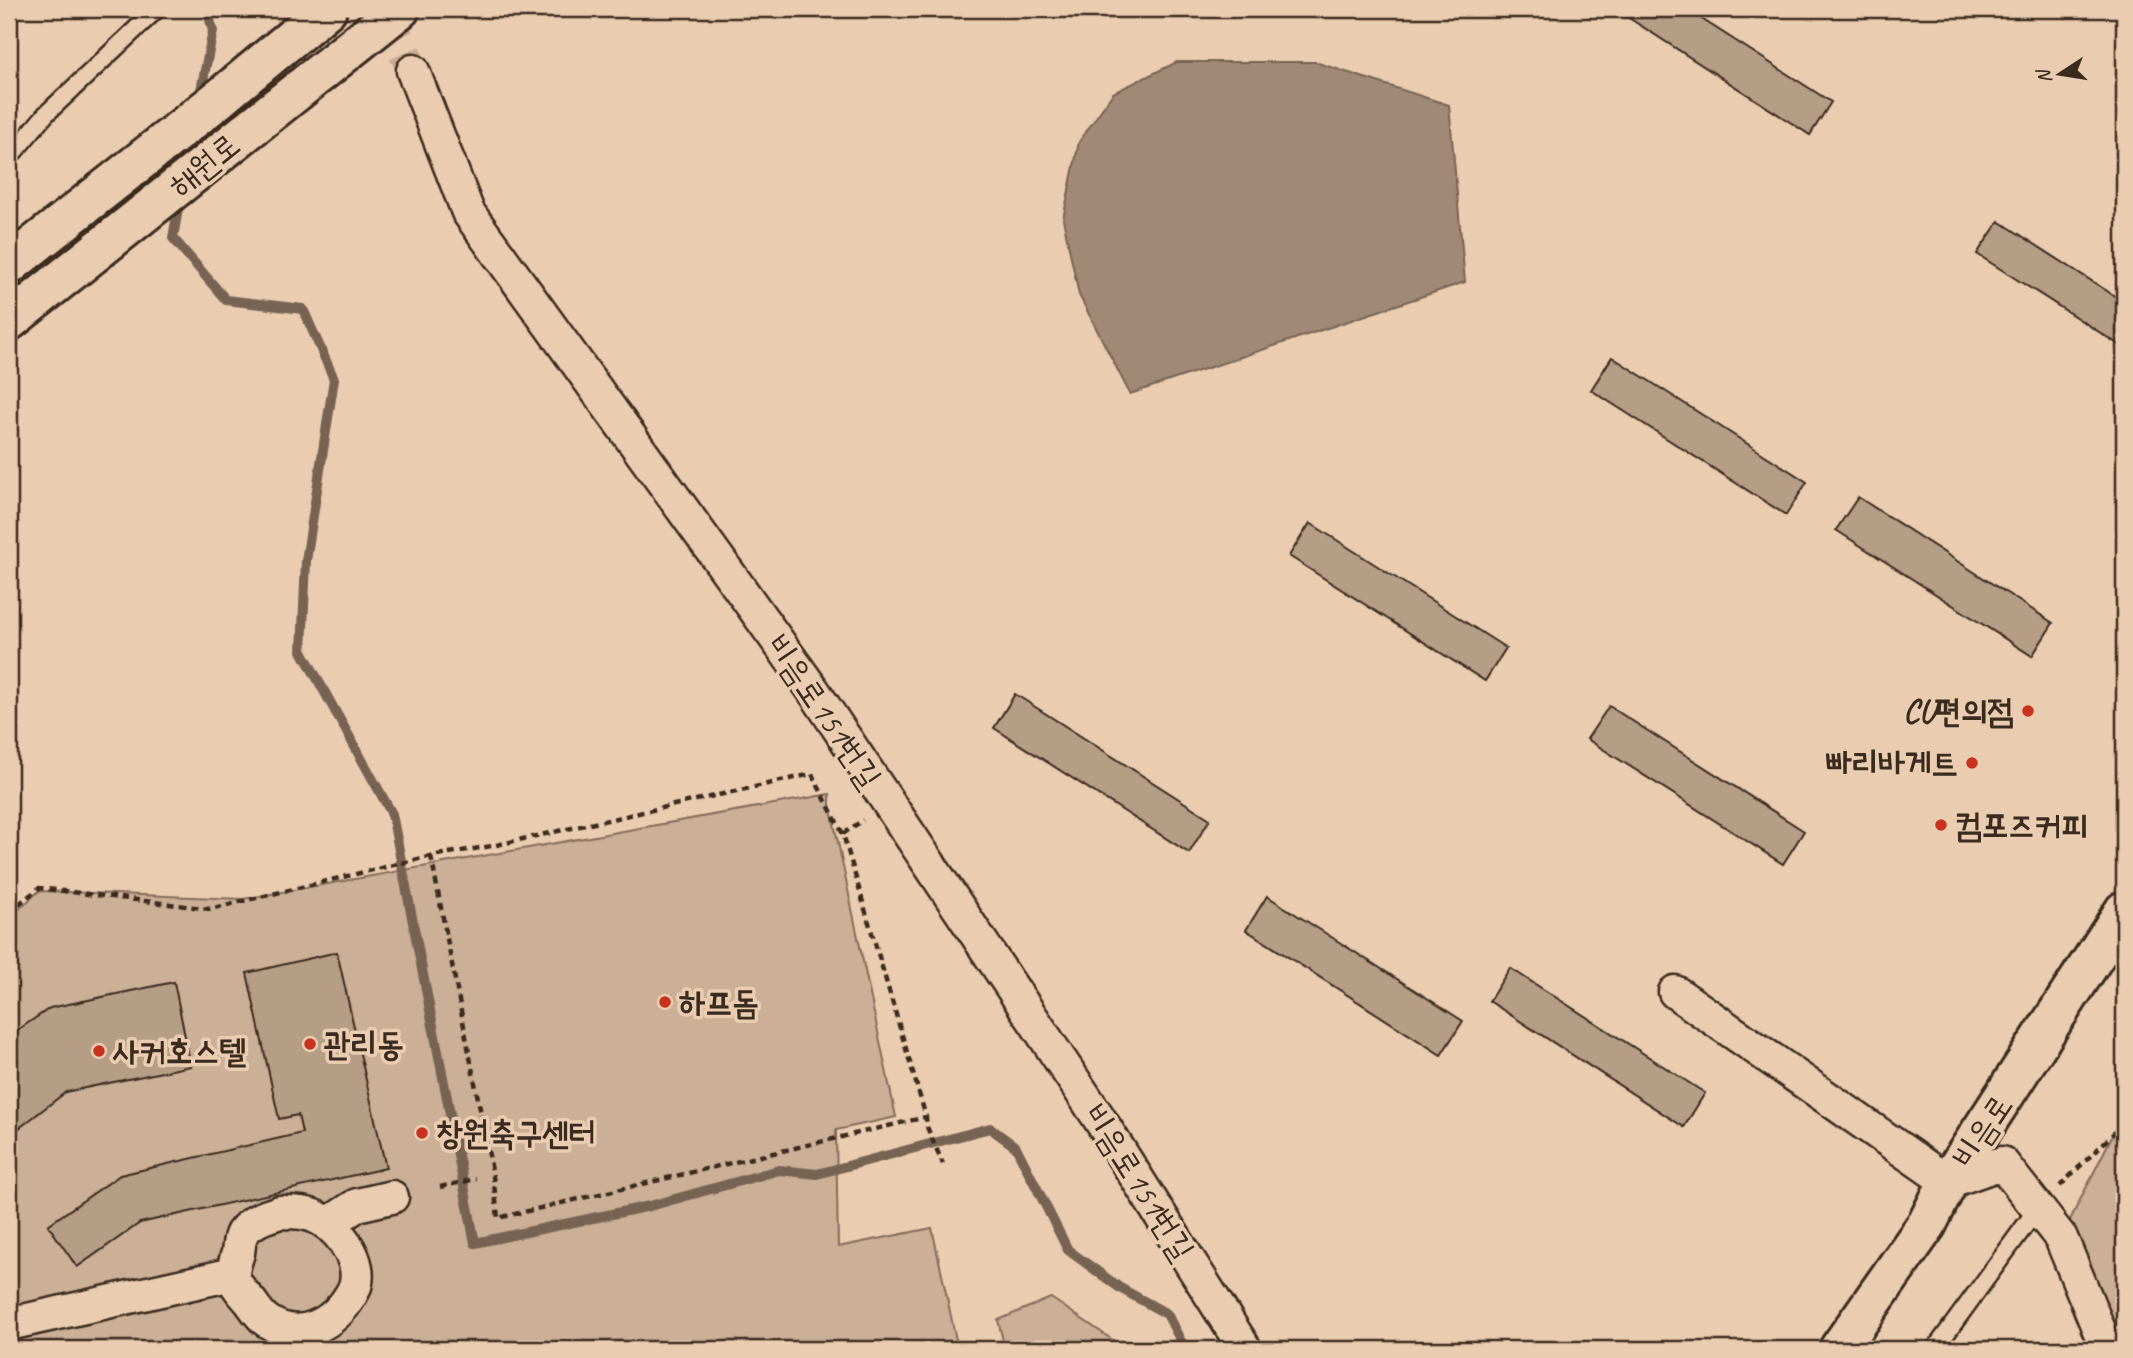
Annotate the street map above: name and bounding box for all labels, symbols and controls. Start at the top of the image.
north arrow [2024,38,2094,108]
text: N [2031,66,2057,86]
street label: 해원로 [160,124,248,206]
street label: 비음로151번길 [757,626,891,796]
place label: CU편의점 [1903,690,2014,732]
marker: CU편의점 [2020,703,2036,719]
place label: 빠리바게트 [1825,742,1958,784]
marker: 빠리바게트 [1964,755,1980,771]
place label: 컴포즈커피 [1955,804,2088,846]
marker: 컴포즈커피 [1933,817,1949,833]
place label: 하프돔 [679,981,759,1023]
marker: 하프돔 [657,994,673,1010]
place label: 관리동 [324,1023,404,1065]
place label: 사커호스텔 [112,1030,246,1072]
marker: 관리동 [302,1036,318,1052]
marker: 사커호스텔 [91,1043,107,1059]
street label: 비음로 [1942,1086,2022,1176]
street label: 비음로151번길 [1074,1096,1204,1268]
place label: 창원축구센터 [436,1112,595,1154]
marker: 창원축구센터 [414,1125,430,1141]

